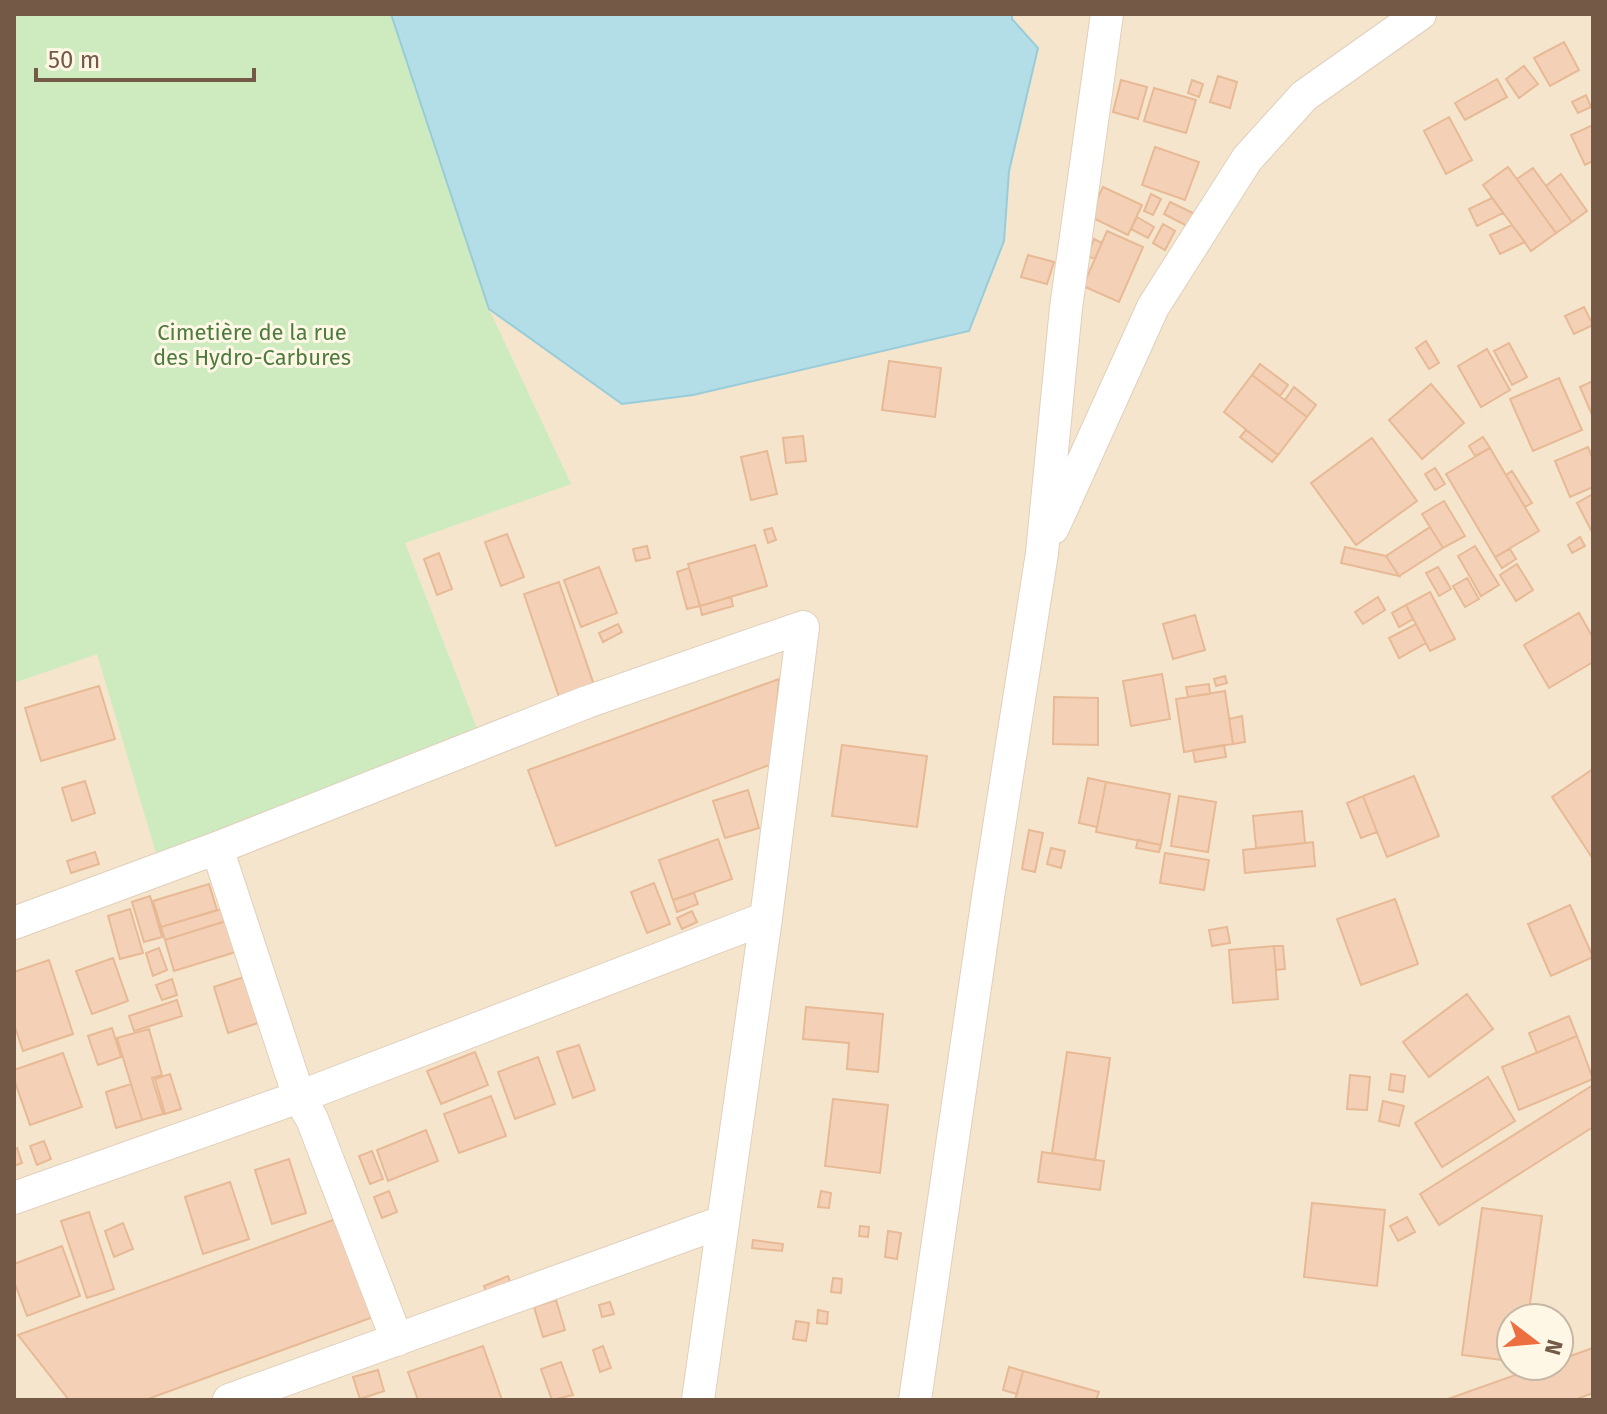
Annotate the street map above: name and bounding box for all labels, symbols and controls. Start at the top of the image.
scale bar [36,32,254,82]
text: 50 m [48,46,100,74]
park label: Cimetière de la rue des Hydro-Carbures [153,319,351,371]
north arrow [1495,1302,1575,1382]
text: N [1539,1337,1569,1358]

